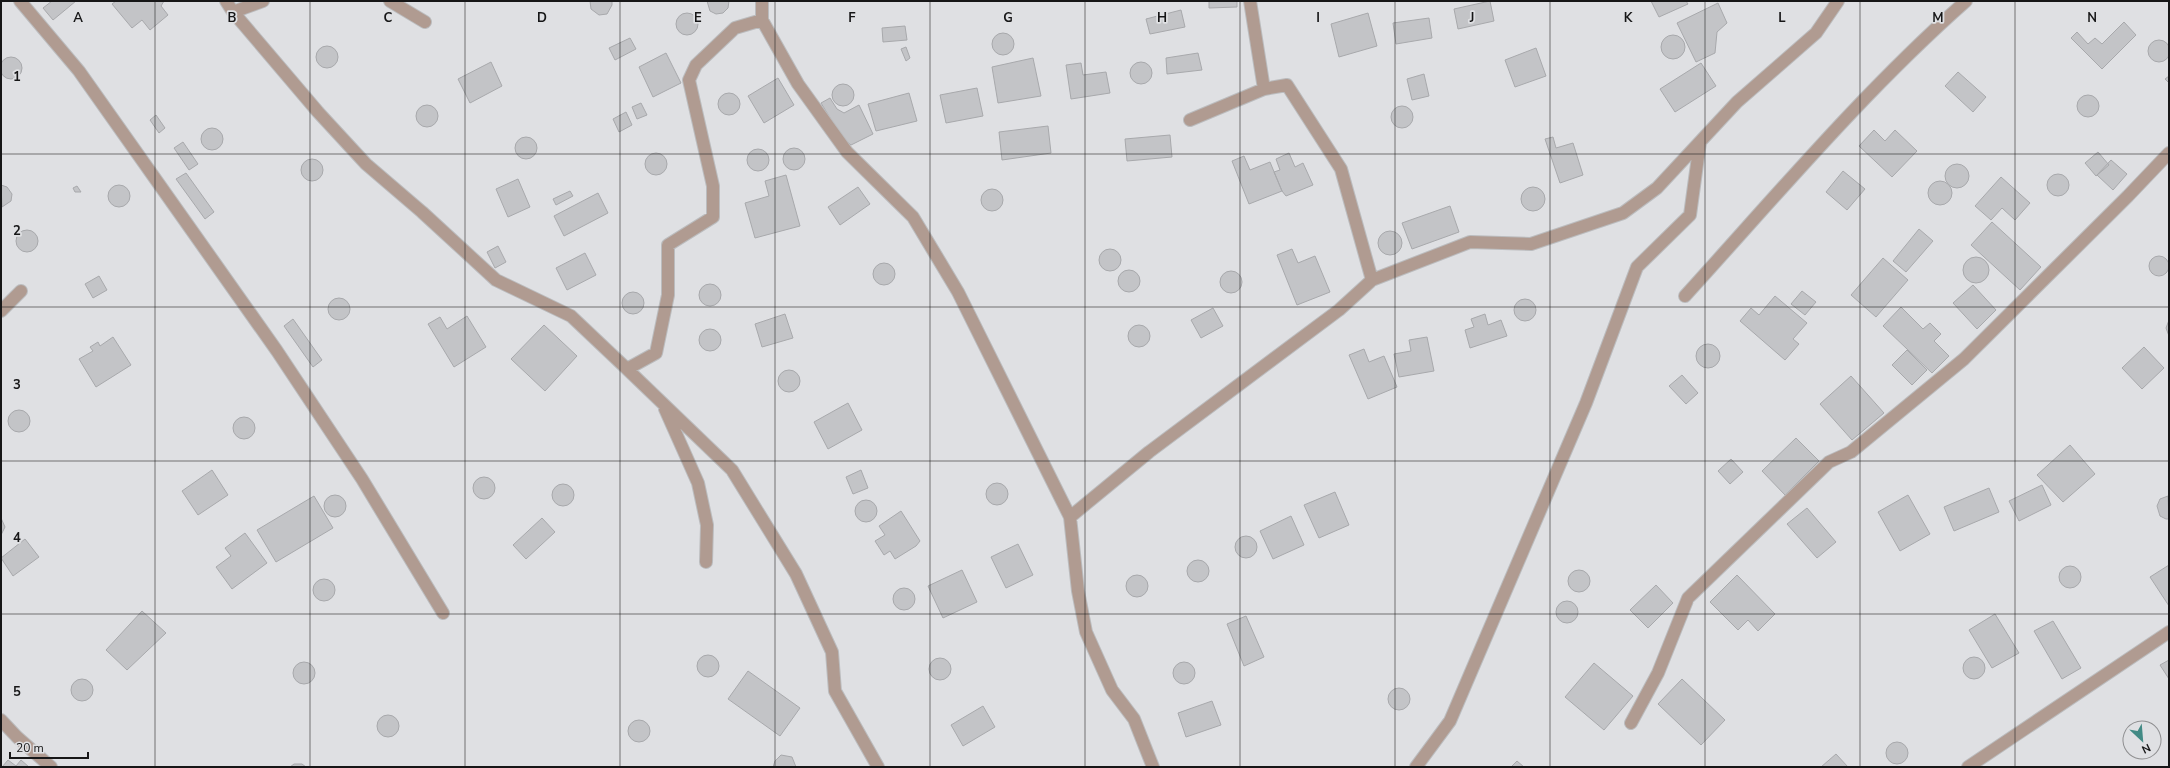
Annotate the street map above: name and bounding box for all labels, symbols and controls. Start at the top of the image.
text: A [73,9,83,27]
text: B [228,9,237,27]
text: C [384,9,393,27]
text: D [537,9,547,27]
text: E [694,9,702,27]
text: F [848,9,856,27]
text: G [1003,9,1013,27]
text: H [1157,9,1167,27]
text: I [1316,9,1320,27]
text: J [1469,9,1474,27]
text: K [1624,9,1633,27]
text: L [1778,9,1786,27]
text: M [1932,9,1944,27]
text: N [2087,9,2097,27]
text: 1 [13,68,21,86]
text: 2 [13,222,21,240]
text: 3 [13,376,21,394]
text: 4 [13,529,21,547]
text: 5 [13,683,21,701]
north arrow [2122,720,2162,760]
scale bar [10,734,88,760]
text: 20 m [16,740,44,756]
text: N [2139,740,2153,757]

